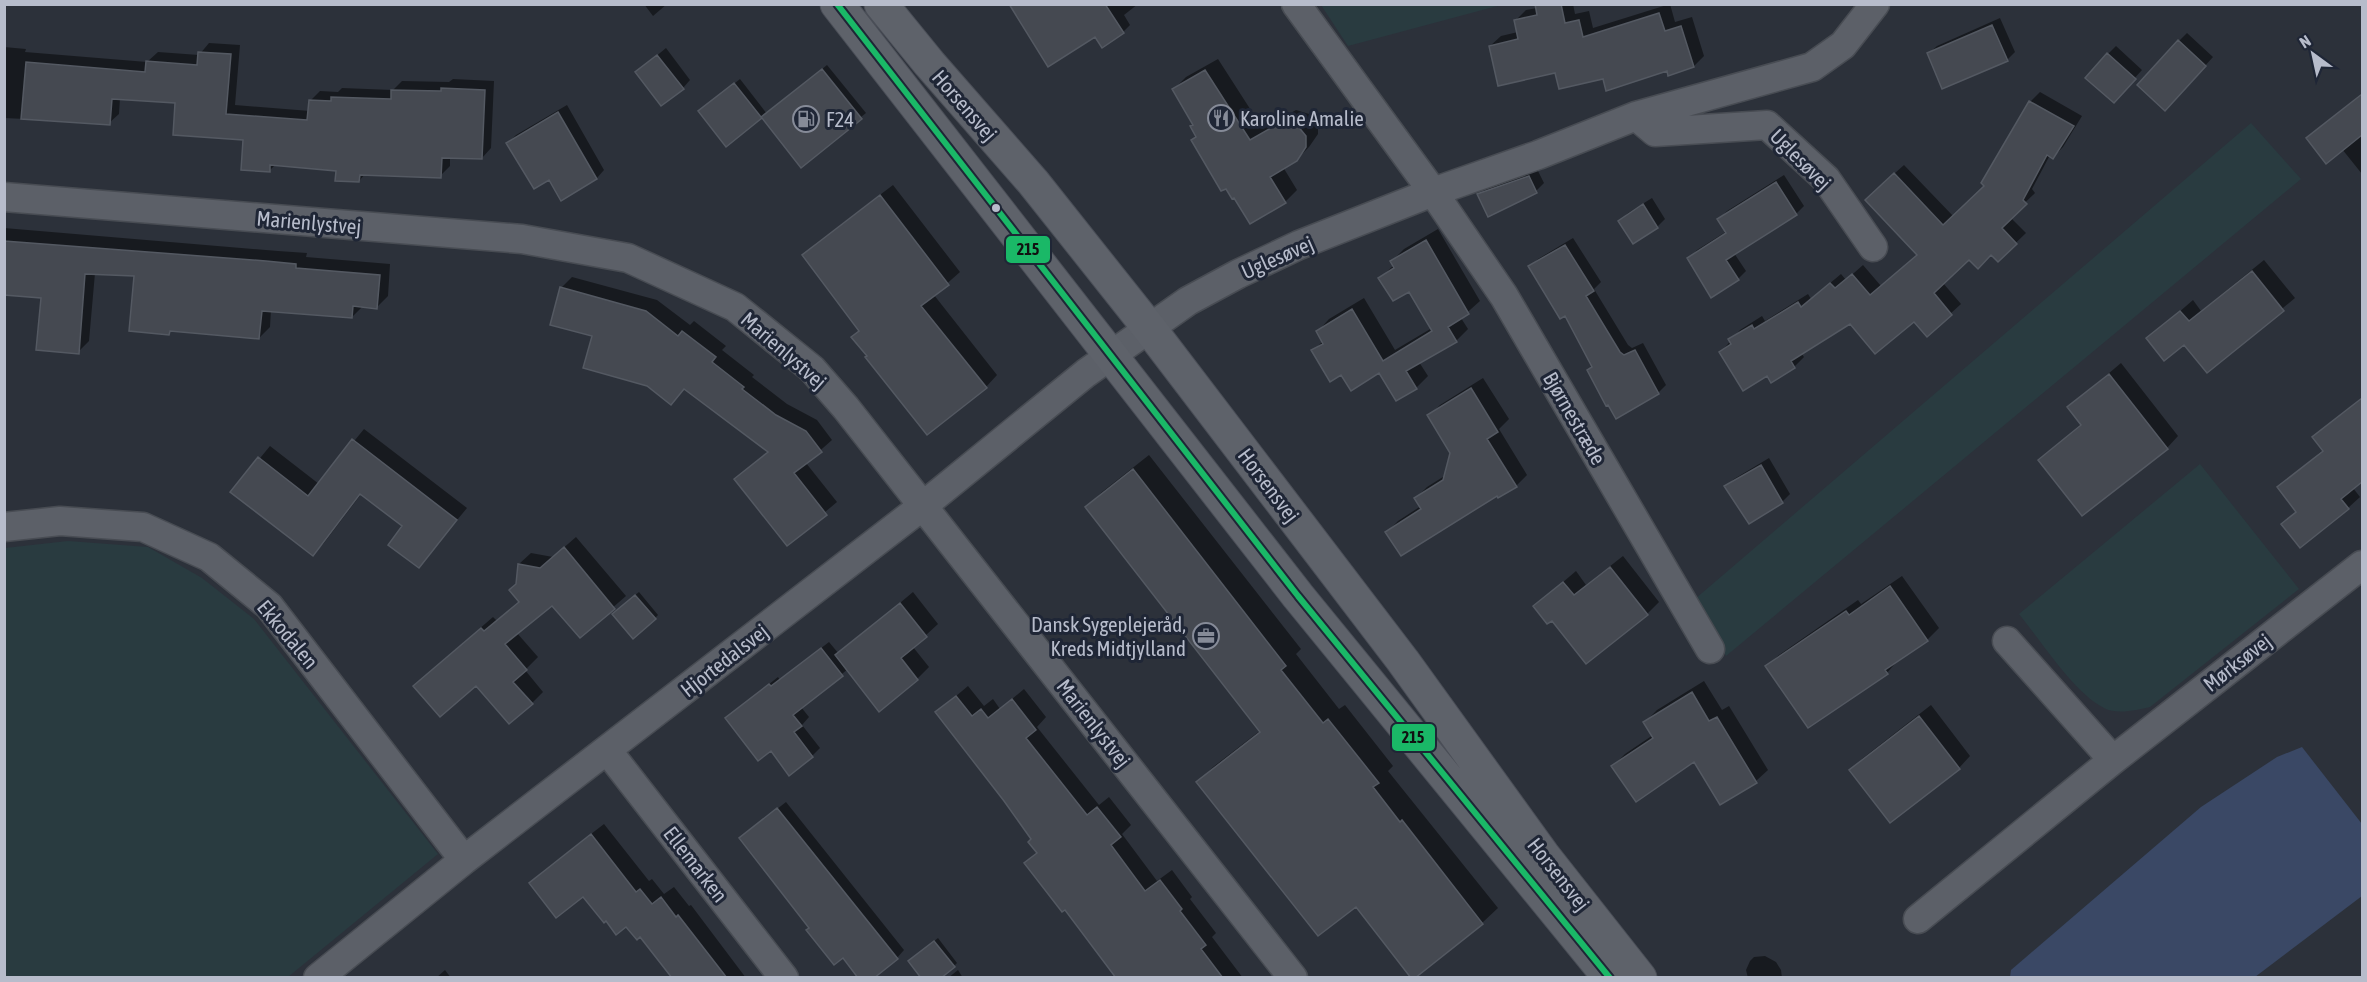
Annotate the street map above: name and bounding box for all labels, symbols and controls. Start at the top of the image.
north arrow [2283,24,2343,84]
text: N [2296,31,2314,52]
street label: Horsensvej [928,65,1002,145]
restaurant icon: Karoline Amalie [1206,103,1236,133]
fuel station icon: F24 [791,104,821,134]
place label: Karoline Amalie [1240,106,1364,130]
place label: F24 [826,107,854,131]
street label: Uglesøvej [1766,124,1836,194]
unlabelled marker [990,202,1002,214]
street label: Marienlystvej [256,205,362,239]
street label: Uglesøvej [1237,231,1317,283]
line badge: 215 [1005,235,1051,264]
text: 215 [1017,240,1040,258]
street label: Marienlystvej [737,307,831,393]
street label: Bjørnestræde [1539,367,1611,469]
street label: Horsensvej [1234,444,1304,526]
street label: Ekkodalen [253,595,323,673]
place label: Dansk Sygeplejeråd, Kreds Midtjylland [1031,612,1186,660]
street label: Hjortedalsvej [676,619,772,701]
office icon: Dansk Sygeplejeråd, Kreds Midtjylland [1191,621,1221,651]
street label: Mørksøvej [2198,628,2276,696]
street label: Marienlystvej [1052,674,1136,772]
line badge: 215 [1391,723,1436,752]
text: 215 [1402,728,1425,746]
street label: Ellemarken [659,822,733,906]
street label: Horsensvej [1523,833,1595,915]

